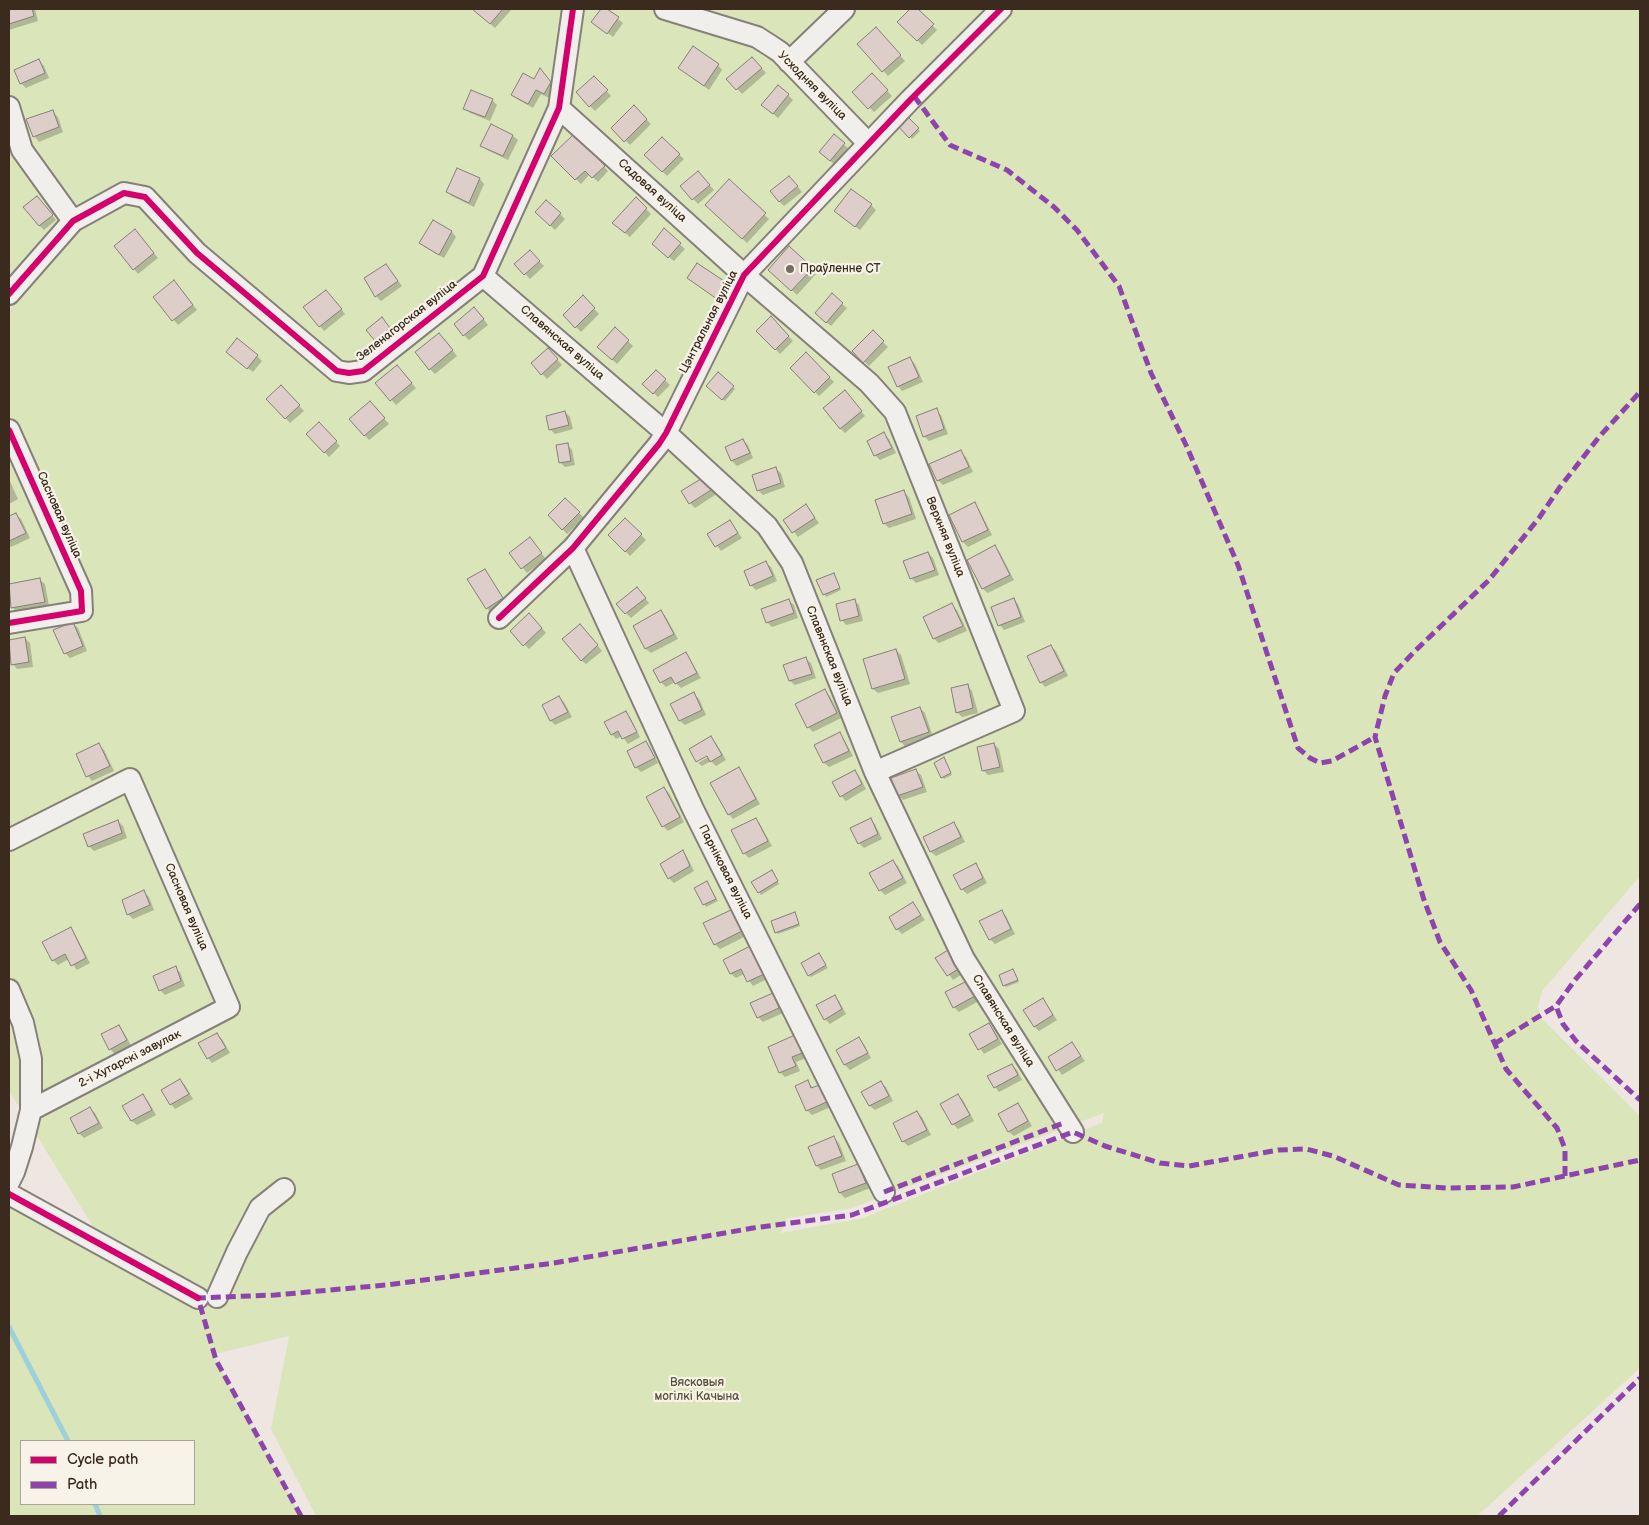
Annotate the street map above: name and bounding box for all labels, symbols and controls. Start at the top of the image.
street label: Усходняя вуліца [775,49,849,123]
street label: Садовая вуліца [615,156,689,226]
place label: Праўленне СТ [800,262,880,276]
marker: Праўленне СТ [784,263,796,275]
street label: Цэнтральная вуліца [677,268,741,376]
street label: Зеленагорская вуліца [354,277,460,365]
street label: Славянская вуліца [517,303,607,383]
street label: Сасновая вуліца [33,470,85,560]
street label: Верхняя вуліца [922,495,968,579]
street label: Славянская вуліца [802,604,856,708]
street label: Парніковая вуліца [695,822,755,922]
street label: Сасновая вуліца [161,861,211,953]
street label: Славянская вуліца [969,972,1037,1070]
street label: 2-і Хутарскі завулак [76,1027,184,1091]
park label: Вясковыя могілкі Качына [655,1376,739,1404]
legend [20,1440,195,1505]
text: Cycle path [67,1450,138,1469]
text: Path [67,1475,97,1494]

